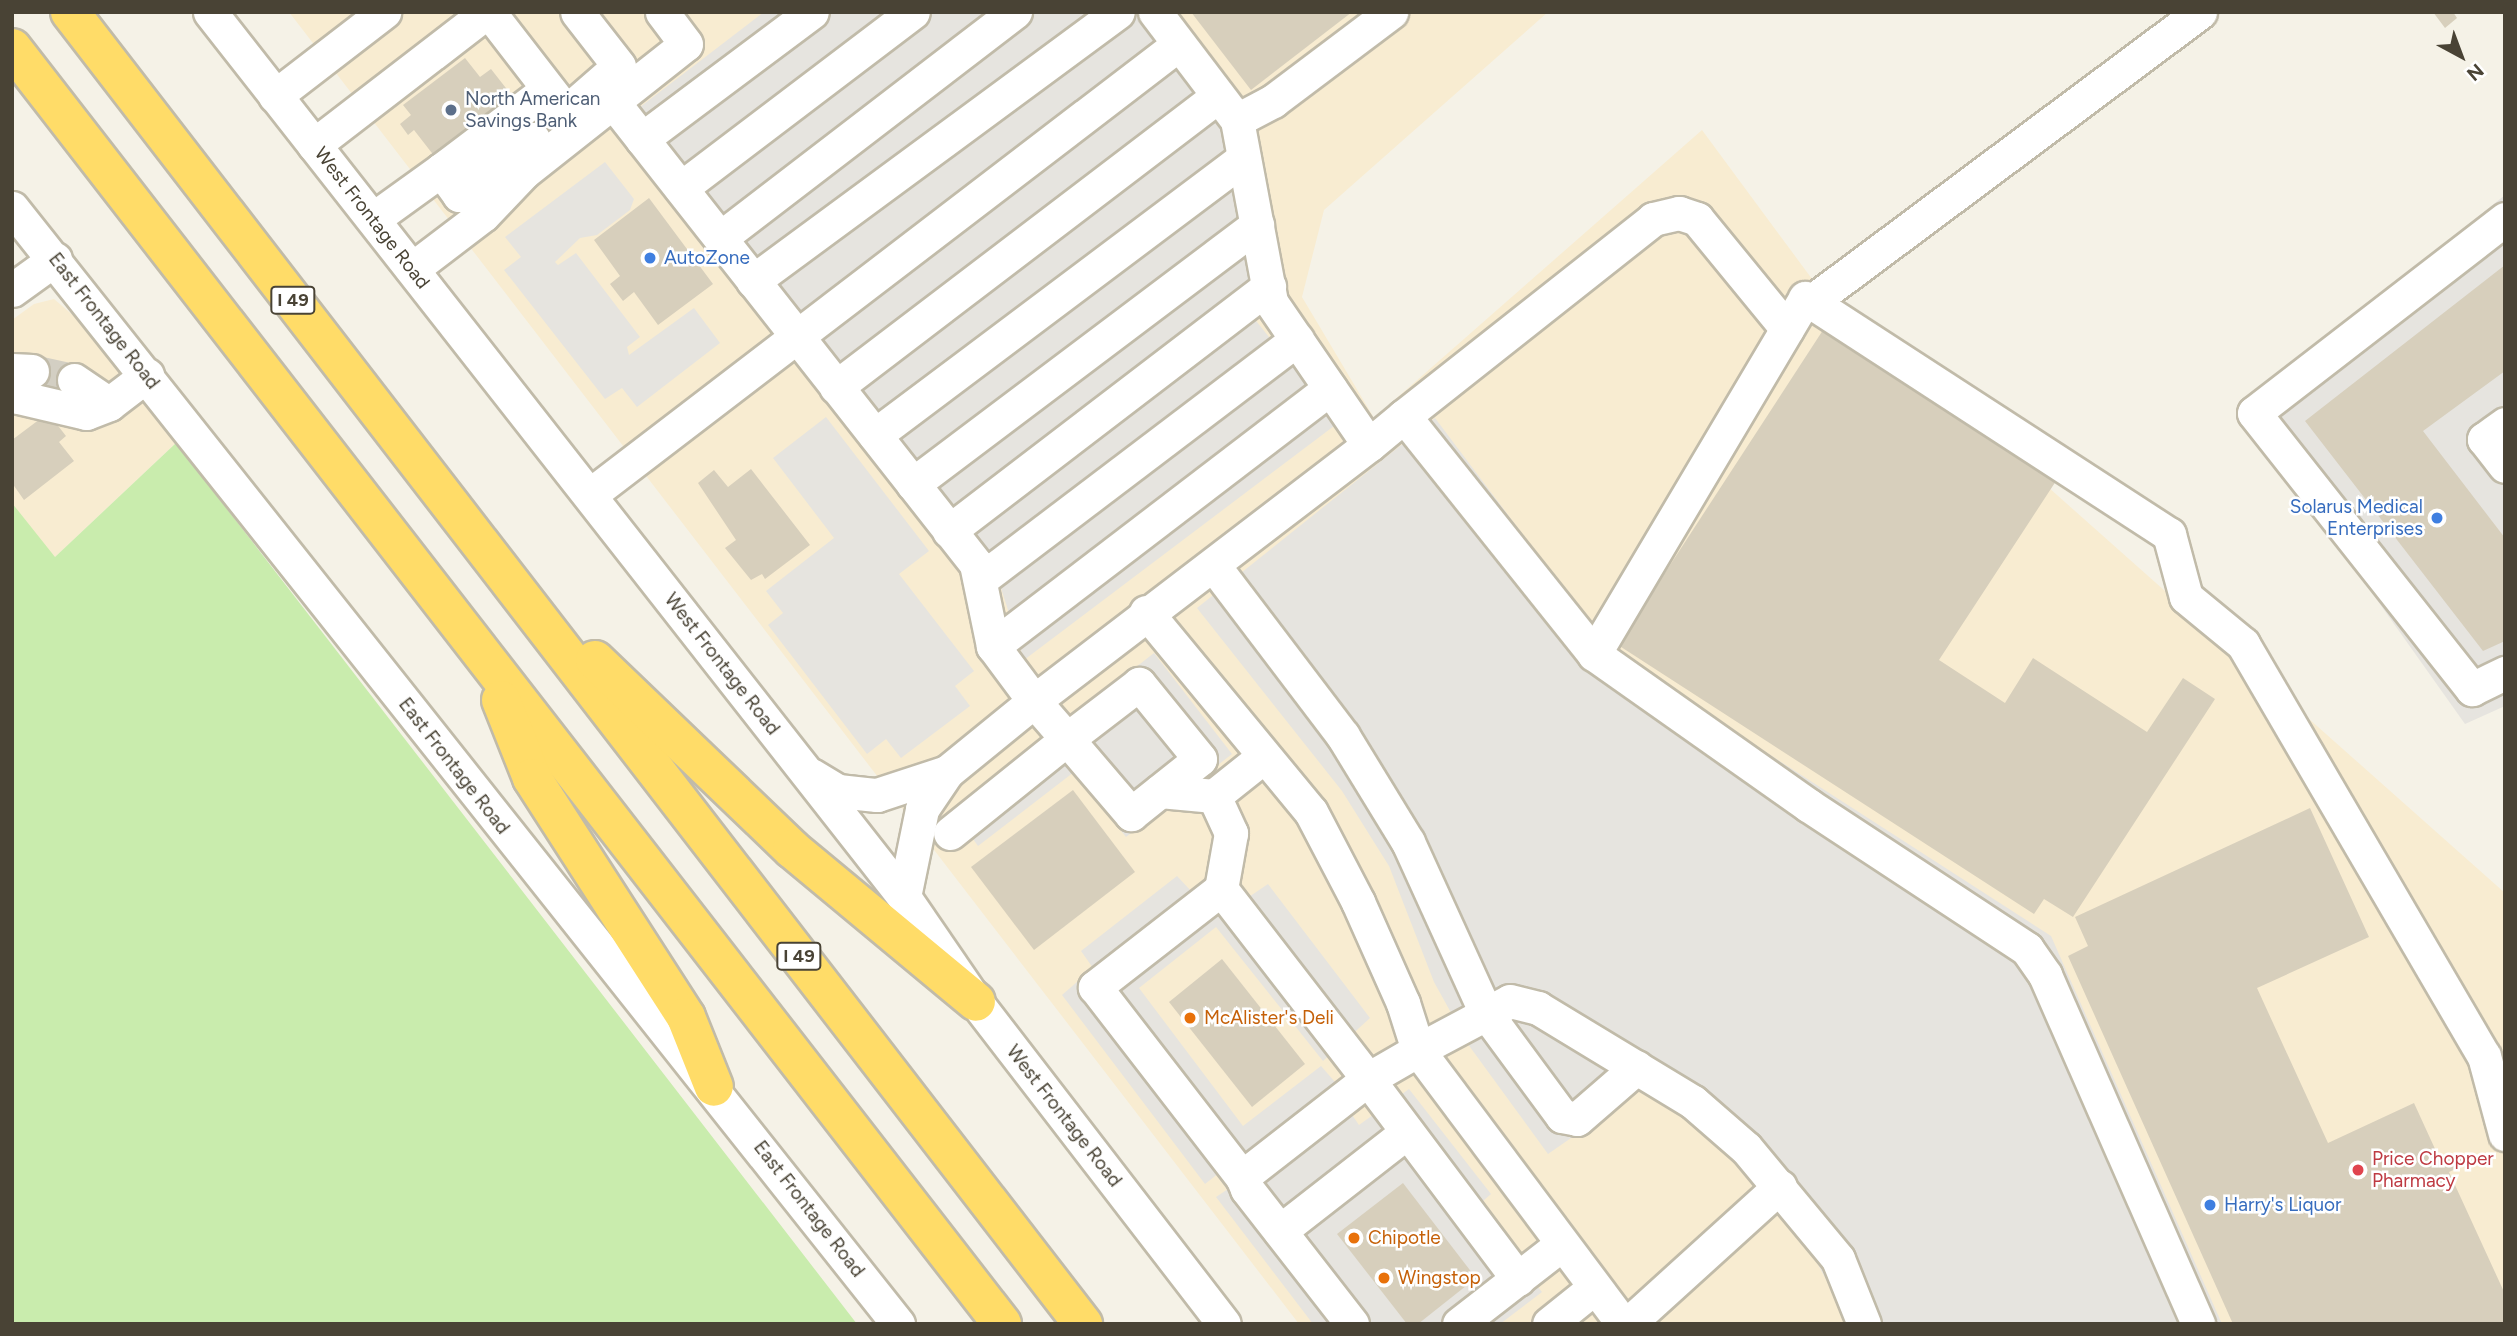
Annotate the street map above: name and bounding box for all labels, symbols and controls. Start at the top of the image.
north arrow [2426,21,2496,91]
text: N [2462,59,2488,86]
place label: North American Savings Bank [465,88,600,132]
marker: North American Savings Bank [443,102,459,118]
street label: West Frontage Road [310,143,434,293]
place label: AutoZone [664,247,750,269]
street label: East Frontage Road [44,248,164,394]
marker: AutoZone [642,250,658,266]
road number: I 49 [270,286,316,314]
place label: Solarus Medical Enterprises [2290,496,2423,540]
marker: Solarus Medical Enterprises [2429,510,2445,526]
street label: West Frontage Road [660,589,784,739]
street label: East Frontage Road [394,693,514,839]
road number: I 49 [776,942,822,971]
place label: McAlister's Deli [1204,1007,1334,1029]
marker: McAlister's Deli [1182,1010,1198,1026]
street label: West Frontage Road [1002,1041,1126,1191]
street label: East Frontage Road [749,1136,869,1282]
place label: Price Chopper Pharmacy [2372,1148,2494,1192]
marker: Price Chopper Pharmacy [2350,1162,2366,1178]
place label: Harry's Liquor [2224,1194,2341,1216]
marker: Harry's Liquor [2202,1197,2218,1213]
place label: Chipotle [1368,1227,1441,1249]
marker: Chipotle [1346,1230,1362,1246]
place label: Wingstop [1398,1267,1481,1289]
marker: Wingstop [1376,1270,1392,1286]

